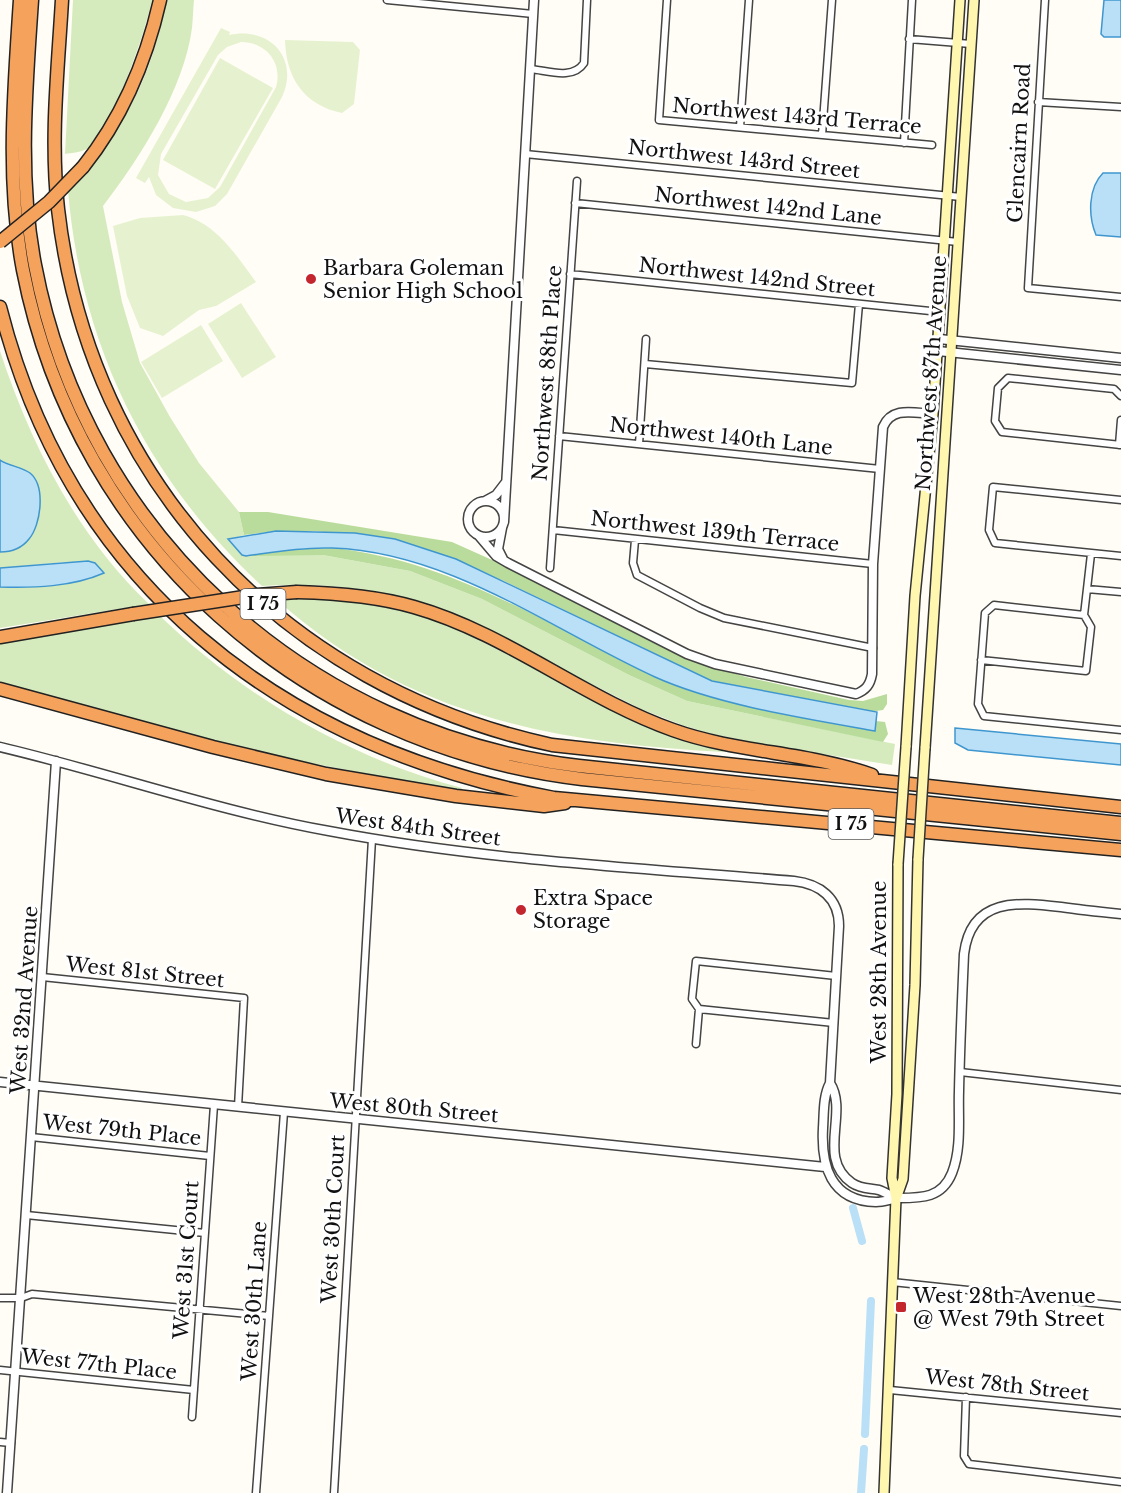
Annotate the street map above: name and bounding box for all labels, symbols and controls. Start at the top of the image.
street label: Glencairn Road [1003,62,1035,224]
street label: Northwest 143rd Terrace [671,93,923,139]
street label: Northwest 143rd Street [627,135,862,183]
street label: Northwest 142nd Lane [653,182,883,230]
street label: Northwest 142nd Street [638,253,877,301]
street label: Northwest 87th Avenue [911,254,951,492]
place label: Barbara Goleman Senior High School [323,256,523,303]
street label: Northwest 88th Place [527,264,567,482]
marker: Barbara Goleman Senior High School [304,272,318,286]
street label: Northwest 140th Lane [608,412,834,460]
street label: Northwest 139th Terrace [590,506,840,556]
road number: I 75 [240,589,286,619]
street label: West 84th Street [333,803,503,851]
road number: I 75 [828,809,874,839]
street label: West 28th Avenue [867,881,891,1064]
place label: Extra Space Storage [533,886,653,933]
marker: Extra Space Storage [514,903,528,917]
street label: West 32nd Avenue [5,905,43,1096]
street label: West 81st Street [63,952,226,992]
street label: West 80th Street [328,1089,500,1127]
street label: West 79th Place [41,1110,202,1150]
street label: West 30th Court [317,1134,349,1305]
street label: West 31st Court [168,1179,204,1341]
street label: West 30th Lane [236,1220,272,1383]
place label: West 28th Avenue @ West 79th Street [912,1284,1105,1331]
marker: West 28th Avenue @ West 79th Street [894,1300,908,1314]
street label: West 77th Place [19,1344,178,1384]
street label: West 78th Street [923,1364,1091,1406]

